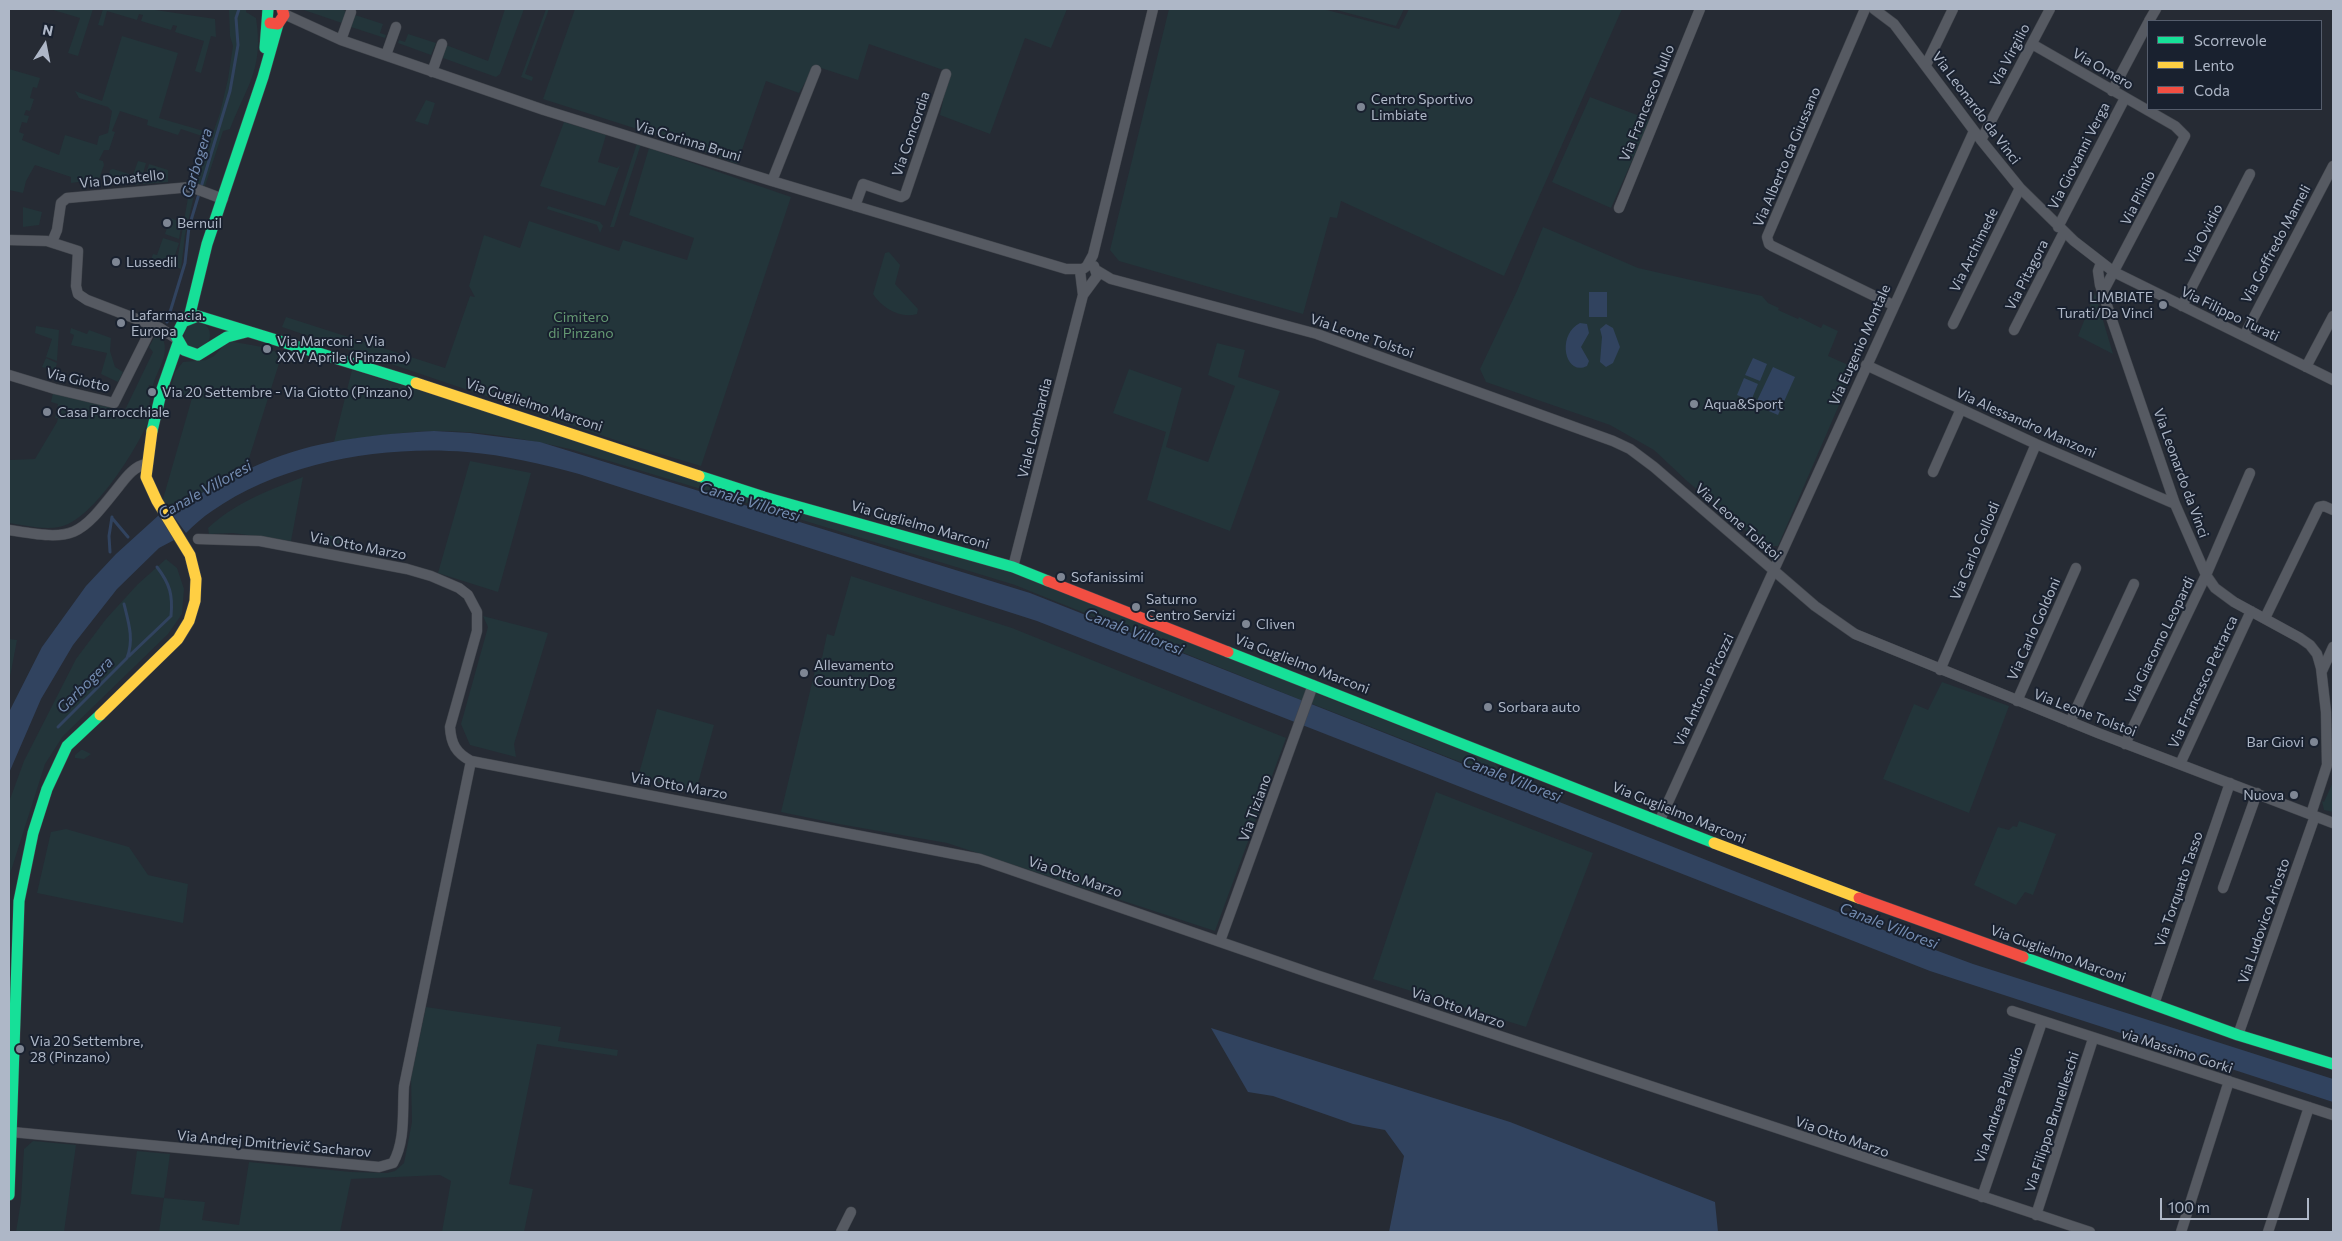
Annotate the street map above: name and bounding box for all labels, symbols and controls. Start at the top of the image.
north arrow [20,20,70,70]
text: N [41,20,55,39]
legend [2147,20,2322,110]
street label: Via Virgilio [1986,21,2034,89]
text: Scorrevole [2194,31,2267,49]
street label: Via Francesco Nullo [1616,42,1678,164]
street label: Via Omero [2069,45,2137,93]
street label: Via Leonardo da Vinci [1928,48,2024,168]
text: Lento [2194,56,2234,74]
text: Coda [2194,81,2230,99]
street label: Via Alberto da Giussano [1750,84,1824,230]
street label: Via Concordia [889,89,933,179]
place label: Centro Sportivo Limbiate [1371,91,1473,124]
street label: Via Giovanni Verga [2045,99,2113,213]
marker: Centro Sportivo Limbiate [1355,101,1367,113]
street label: Via Corinna Bruni [633,117,743,165]
water label: Garbogera [178,126,216,200]
street label: Via Donatello [78,166,166,192]
street label: Via Plinio [2117,168,2159,228]
street label: Via Goffredo Mameli [2238,182,2314,306]
street label: Via Ovidio [2182,201,2226,267]
street label: Via Archimede [1946,205,2002,295]
place label: Bernuil [177,215,222,231]
marker: Bernuil [161,217,173,229]
street label: Via Pitagora [2002,237,2052,313]
place label: Lussedil [126,254,177,270]
marker: Lussedil [110,256,122,268]
street label: Via Eugenio Montale [1826,282,1894,408]
street label: Via Filippo Turati [2178,283,2282,345]
place label: LIMBIATE Turati/Da Vinci [2057,289,2153,322]
marker: LIMBIATE Turati/Da Vinci [2157,299,2169,311]
place label: Lafarmacia. Europa [131,307,205,340]
park label: Cimitero di Pinzano [548,309,614,342]
street label: Via Leone Tolstoi [1308,310,1416,362]
marker: Lafarmacia. Europa [115,317,127,329]
place label: Via Marconi - Via XXV Aprile (Pinzano) [277,333,410,366]
marker: Via Marconi - Via XXV Aprile (Pinzano) [261,343,273,355]
street label: Via Giotto [44,364,112,396]
street label: Via Guglielmo Marconi [463,375,605,435]
street label: Viale Lombardia [1014,376,1056,480]
place label: Via 20 Settembre - Via Giotto (Pinzano) [162,384,413,400]
street label: Via Alessandro Manzoni [1953,384,2099,462]
marker: Via 20 Settembre - Via Giotto (Pinzano) [146,386,158,398]
place label: Aqua&Sport [1704,396,1783,412]
marker: Aqua&Sport [1688,398,1700,410]
place label: Casa Parrocchiale [57,404,169,420]
marker: Casa Parrocchiale [41,406,53,418]
street label: Via Leonardo da Vinci [2150,406,2212,540]
water label: Canale Villoresi [155,457,255,523]
water label: Canale Villoresi [698,478,802,526]
street label: Via Leone Tolstoi [1691,480,1785,564]
street label: Via Guglielmo Marconi [849,497,991,553]
street label: Via Carlo Collodi [1947,499,2003,603]
street label: Via Otto Marzo [308,528,408,564]
place label: Sofanissimi [1071,569,1144,585]
marker: Sofanissimi [1055,571,1067,583]
street label: Via Giacomo Leopardi [2122,574,2198,706]
street label: Via Carlo Goldoni [2004,575,2064,683]
place label: Saturno Centro Servizi [1146,591,1236,624]
marker: Saturno Centro Servizi [1130,601,1142,613]
water label: Canale Villoresi [1082,605,1186,659]
street label: Via Francesco Petrarca [2165,613,2241,751]
place label: Cliven [1256,616,1295,632]
marker: Cliven [1240,618,1252,630]
street label: Via Guglielmo Marconi [1232,631,1372,697]
street label: Via Antonio Picozzi [1670,631,1738,749]
water label: Garbogera [53,653,117,717]
place label: Allevamento Country Dog [814,657,895,690]
marker: Allevamento Country Dog [798,667,810,679]
street label: Via Leone Tolstoi [2031,686,2139,740]
place label: Sorbara auto [1498,699,1580,715]
marker: Sorbara auto [1482,701,1494,713]
place label: Bar Giovi [2247,734,2304,750]
marker: Bar Giovi [2308,736,2320,748]
water label: Canale Villoresi [1460,752,1564,806]
street label: Via Otto Marzo [629,769,729,803]
street label: Via Tiziano [1235,772,1275,844]
street label: Via Guglielmo Marconi [1610,778,1748,848]
place label: Nuova [2243,787,2284,803]
marker: Nuova [2288,789,2300,801]
street label: Via Torquato Tasso [2151,829,2207,949]
street label: Via Otto Marzo [1026,853,1124,901]
street label: Via Ludovico Ariosto [2235,856,2293,986]
water label: Canale Villoresi [1837,899,1941,953]
street label: Via Guglielmo Marconi [1988,922,2128,986]
street label: Via Otto Marzo [1409,984,1507,1032]
street label: via Massimo Gorki [2119,1025,2235,1077]
place label: Via 20 Settembre, 28 (Pinzano) [30,1033,143,1066]
marker: Via 20 Settembre, 28 (Pinzano) [14,1043,26,1055]
street label: Via Andrea Palladio [1971,1044,2027,1166]
street label: Via Filippo Brunelleschi [2021,1050,2083,1194]
street label: Via Otto Marzo [1793,1113,1891,1161]
street label: Via Andrej Dmitrievič Sacharov [176,1127,372,1161]
scale bar [2162,1188,2311,1220]
text: 100 m [2168,1198,2210,1216]

